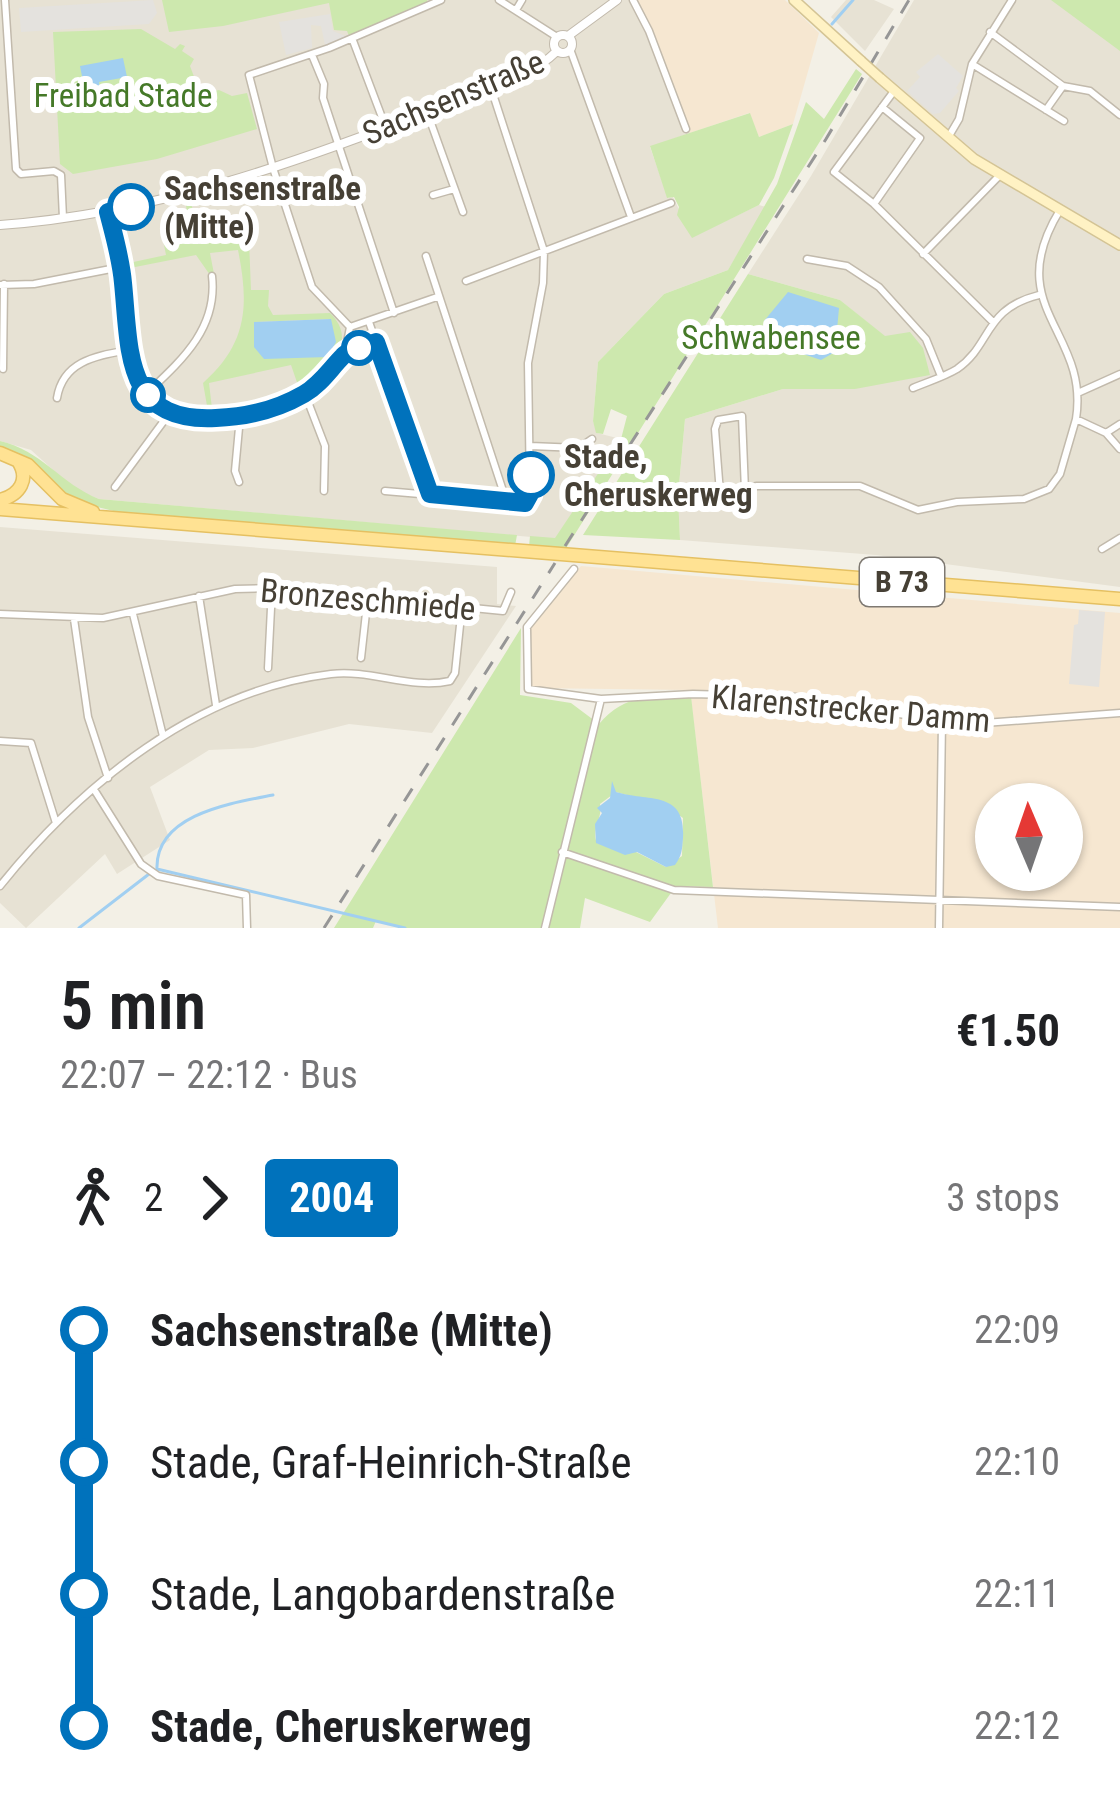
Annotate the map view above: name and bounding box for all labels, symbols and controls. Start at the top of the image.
street label: Sachsenstraße [357,42,550,153]
park label: Freibad Stade [34,76,212,115]
place label: Sachsenstraße (Mitte) [164,169,361,246]
marker: Sachsenstraße (Mitte) [109,185,153,229]
park label: Schwabensee [681,318,861,357]
unlabelled marker [343,332,375,364]
unlabelled marker [132,379,164,411]
place label: Stade, Cheruskerweg [564,437,753,514]
marker: Stade, Cheruskerweg [509,453,553,497]
road number: B 73 [860,558,944,606]
street label: Bronzeschmiede [259,571,477,628]
street label: Klarenstrecker Damm [710,677,992,740]
north arrow [975,783,1083,891]
map controls [975,783,1083,891]
text: 5 min [60,968,206,1045]
text: €1.50 [956,1004,1060,1057]
text: 22:07 – 22:12 · Bus [60,1052,358,1098]
icon: walk [60,1165,126,1231]
icon: forward [181,1165,247,1231]
text: 2004 [289,1173,374,1222]
text: 2 [144,1175,163,1221]
text: 3 stops [946,1175,1060,1221]
text: Sachsenstraße (Mitte) [150,1304,553,1357]
text: 22:09 [974,1307,1060,1353]
text: Stade, Graf-Heinrich-Straße [150,1436,632,1489]
text: 22:10 [974,1439,1060,1485]
text: Stade, Langobardenstraße [150,1568,615,1621]
text: 22:11 [974,1571,1060,1617]
text: Stade, Cheruskerweg [150,1700,532,1753]
text: 22:12 [974,1703,1060,1749]

